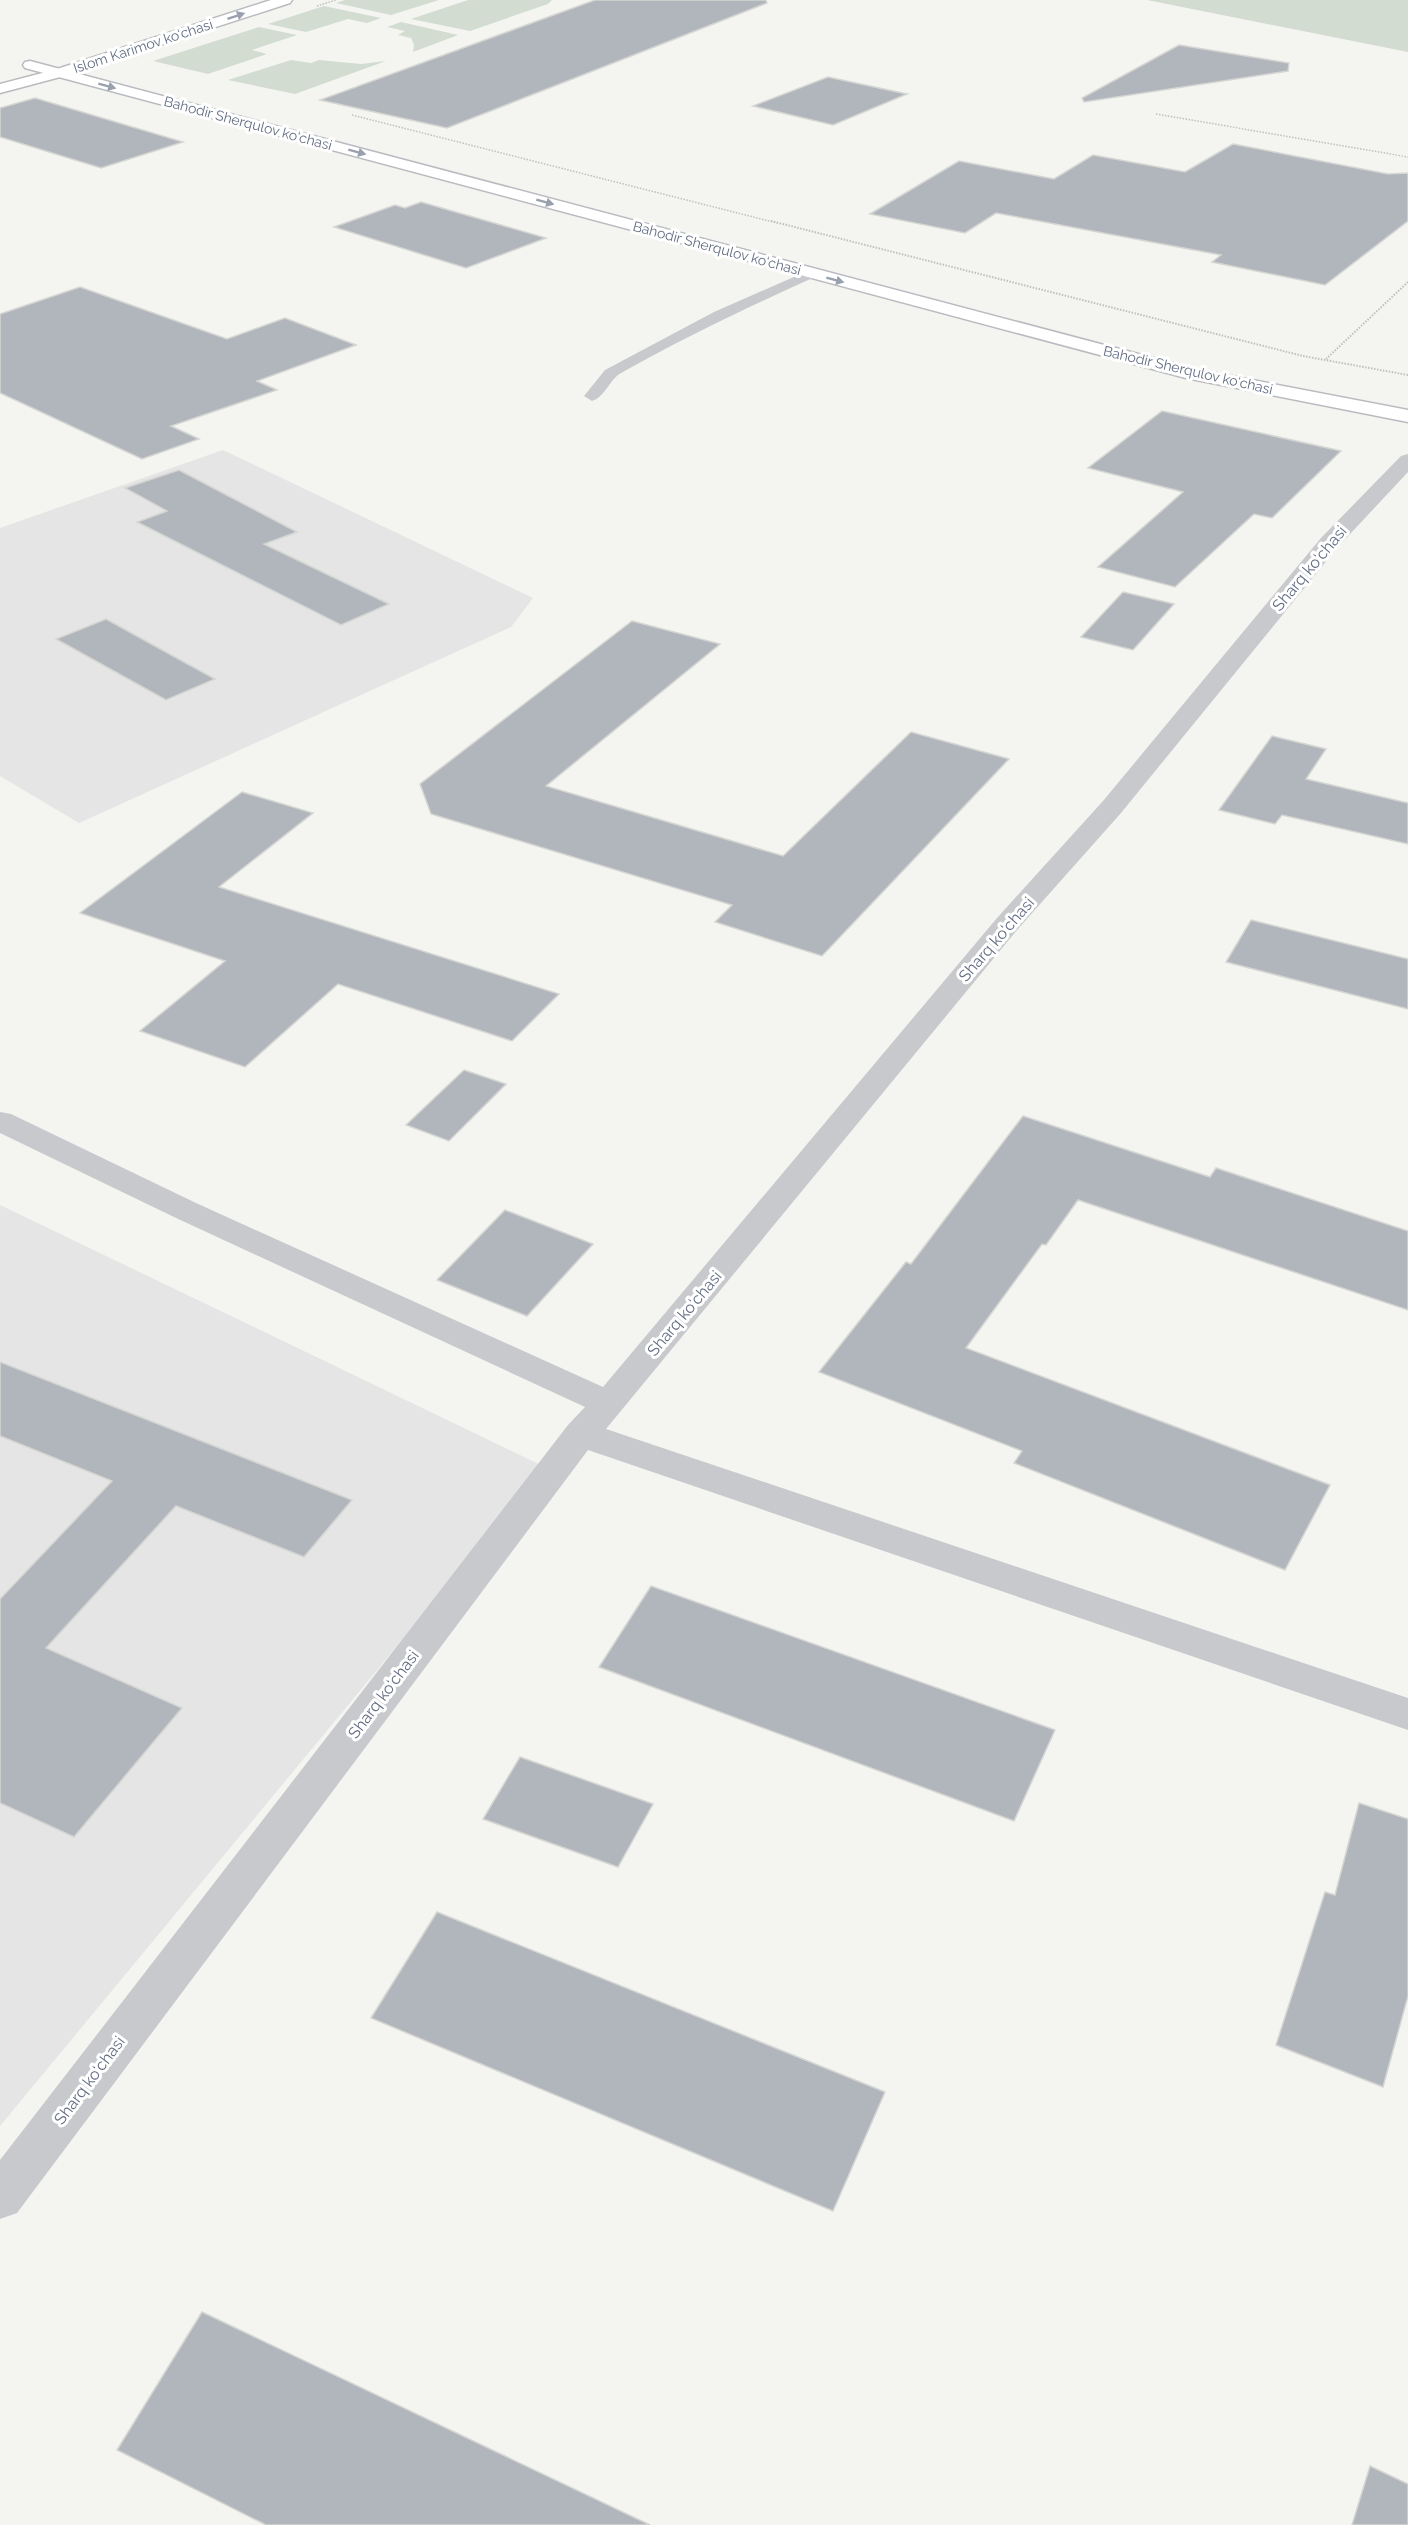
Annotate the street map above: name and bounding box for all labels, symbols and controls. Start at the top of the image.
one-way arrow [227,10,245,20]
street label: Islom Karimov ko‘chasi [71,16,215,76]
one-way arrow [98,82,116,91]
street label: Bahodir Sherqulov ko‘chasi [162,93,334,153]
one-way arrow [348,148,366,157]
one-way arrow [536,198,554,207]
street label: Bahodir Sherqulov ko‘chasi [631,218,803,278]
one-way arrow [826,275,844,285]
street label: Bahodir Sherqulov ko‘chasi [1102,343,1274,397]
street label: Sharq ko‘chasi [1268,522,1351,615]
street label: Sharq ko‘chasi [955,893,1038,985]
street label: Sharq ko‘chasi [643,1267,726,1360]
street label: Sharq ko‘chasi [344,1647,423,1742]
street label: Sharq ko‘chasi [50,2033,129,2128]

